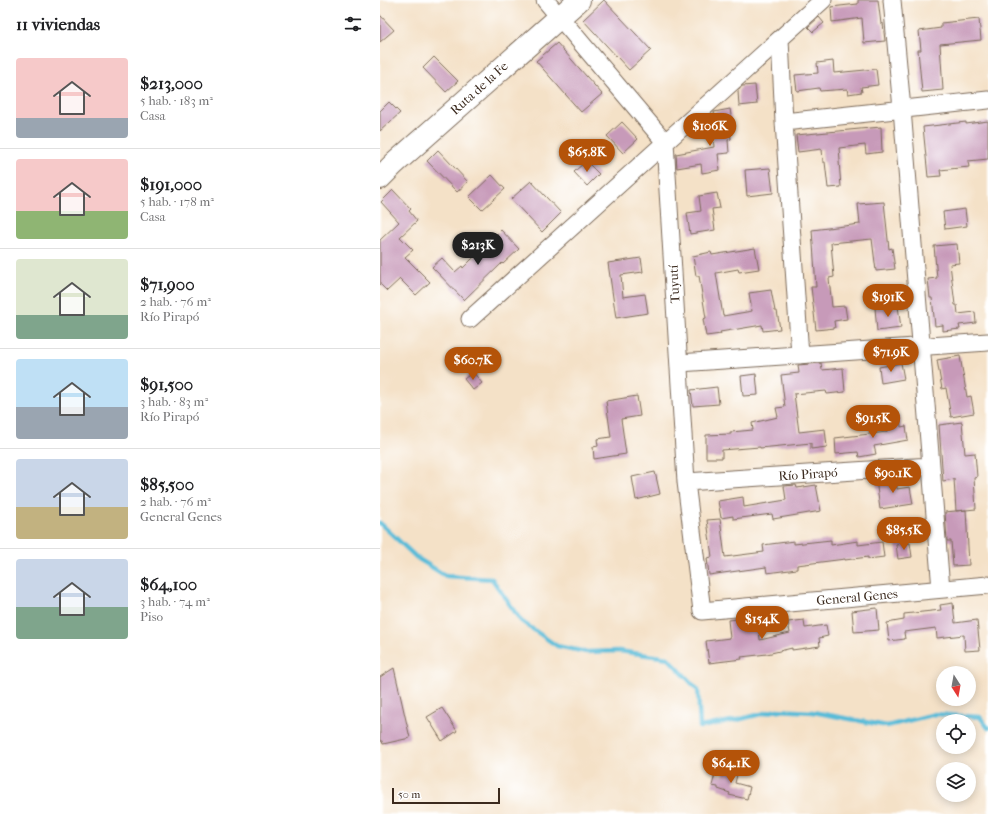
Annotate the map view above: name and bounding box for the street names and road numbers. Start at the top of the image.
street label: Ruta de la Fe [447,58,511,118]
street label: Tuyutí [665,264,682,304]
street label: Río Pirapó [778,464,839,484]
street label: General Genes [816,586,899,608]

